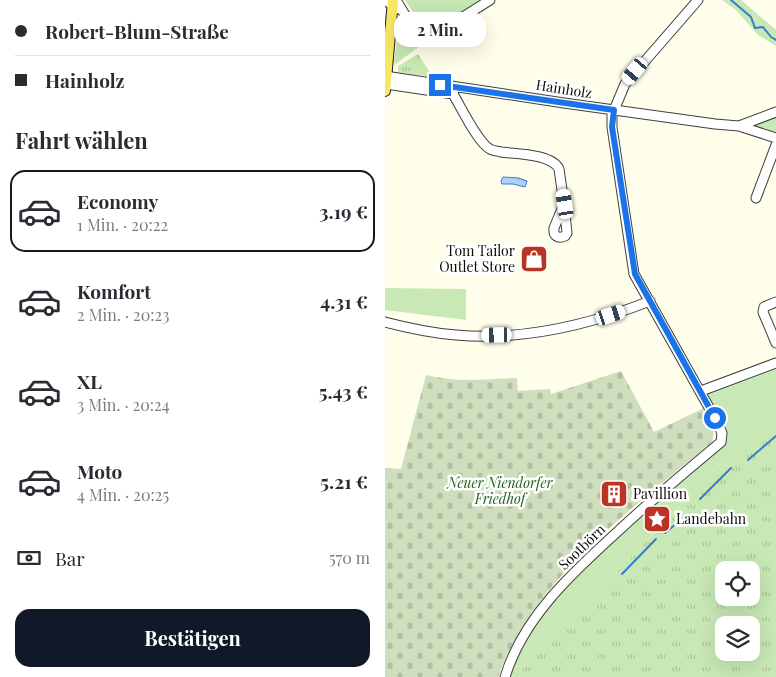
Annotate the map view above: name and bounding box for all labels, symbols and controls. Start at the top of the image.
callout: 2 Min. [394,12,486,48]
text: Robert-Blum-Straße [45,18,229,44]
text: 2 Min. [417,19,463,40]
car [619,55,650,87]
text: Hainholz [45,67,125,93]
route end [429,74,451,96]
street label: Hainholz [535,75,594,102]
text: Fahrt wählen [15,125,148,155]
text: Economy [77,188,158,214]
car [555,188,574,220]
icon: car [17,189,62,234]
text: 3.19 € [319,198,368,224]
text: 1 Min. · 20:22 [77,214,168,235]
place label: Tom Tailor Outlet Store [439,241,516,276]
shop icon: Tom Tailor Outlet Store [519,244,549,274]
text: Komfort [77,278,151,304]
icon: car [17,279,62,324]
text: 4.31 € [320,288,368,314]
car [594,303,627,327]
text: 2 Min. · 20:23 [77,304,169,325]
car [481,327,512,343]
text: XL [77,368,102,394]
icon: car [17,369,62,414]
text: 5.43 € [319,378,368,404]
text: 3 Min. · 20:24 [77,394,170,415]
route start [704,407,726,429]
text: Moto [77,458,122,484]
icon: car [17,459,62,504]
text: 5.21 € [320,468,368,494]
park label: Neuer Niendorfer Friedhof [446,473,553,508]
building icon: Pavillion [599,479,629,509]
text: 4 Min. · 20:25 [77,484,169,505]
place label: Pavillion [633,484,688,503]
place icon: Landebahn [642,504,672,534]
place label: Landebahn [676,509,747,528]
street label: Sootbörn [554,519,610,574]
icon: cash [15,544,43,572]
text: Bar [55,545,85,571]
text: 570 m [329,547,370,568]
map controls [715,561,760,661]
button: locate [715,561,760,606]
button: Bestätigen [15,609,370,667]
button: layers [715,616,760,661]

